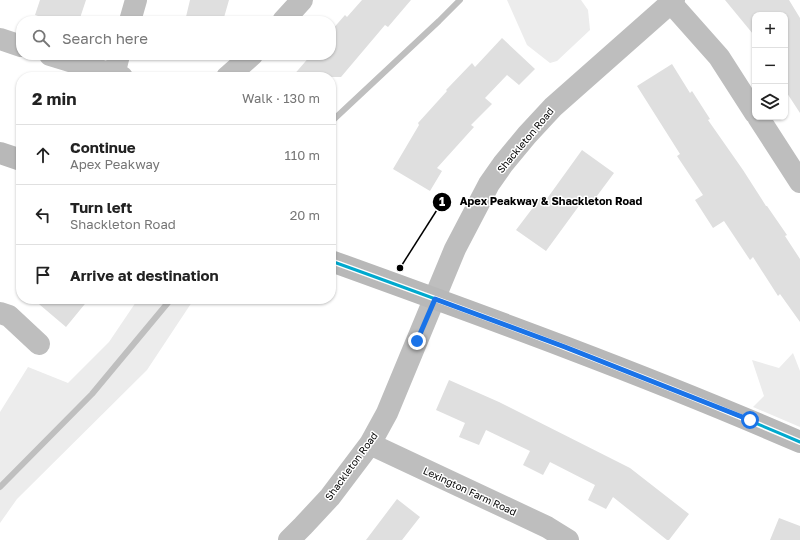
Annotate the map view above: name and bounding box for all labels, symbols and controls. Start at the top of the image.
map controls [752,12,788,120]
button: + [752,12,788,48]
search box [16,16,336,60]
icon: search [30,27,52,49]
text: Search here [62,29,148,47]
button: − [752,48,788,84]
button: layers [752,84,788,120]
text: 2 min [32,88,76,109]
text: Walk · 130 m [242,90,320,106]
street label: Shackleton Road [494,105,556,175]
text: Continue [70,138,136,156]
icon: ahead [32,144,54,166]
text: 110 m [285,147,320,163]
text: Apex Peakway [70,156,160,172]
callout: Apex Peakway & Shackleton Road [432,190,650,213]
text: 1 [439,194,445,209]
text: Apex Peakway & Shackleton Road [460,194,642,207]
text: Turn left [70,198,132,216]
icon: left [32,204,54,226]
text: 20 m [290,207,320,223]
text: Shackleton Road [70,216,176,232]
icon: arrive [32,264,54,286]
text: Arrive at destination [70,266,219,284]
route end [408,332,426,350]
route start [741,411,759,429]
street label: Shackleton Road [322,430,380,502]
street label: Lexington Farm Road [421,464,519,518]

